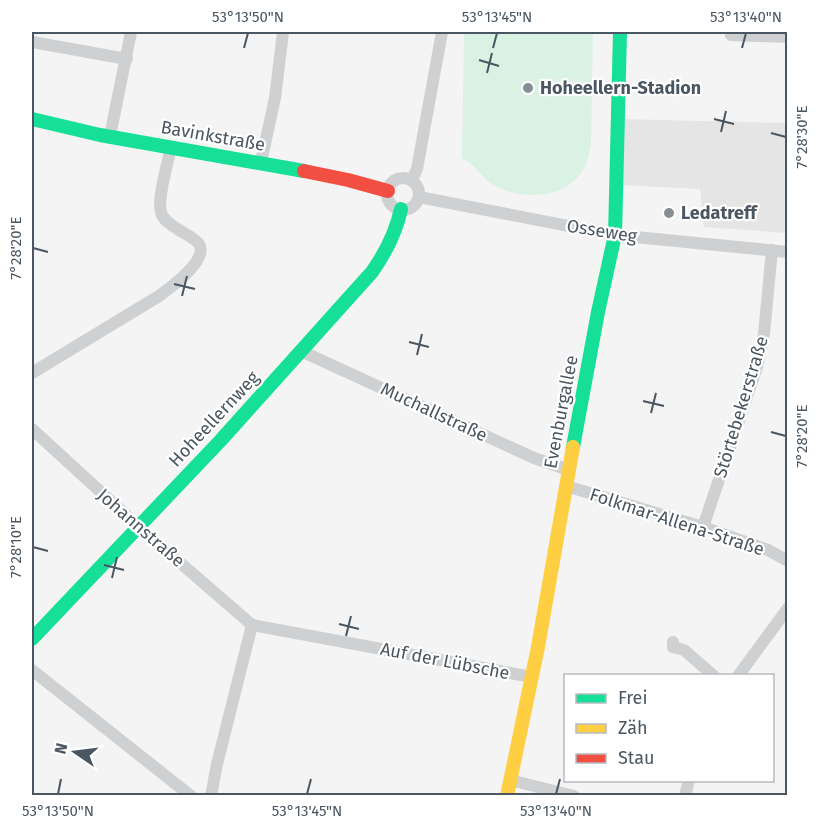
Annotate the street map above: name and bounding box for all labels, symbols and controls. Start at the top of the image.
text: 53°13'50"N [212,8,284,26]
text: 53°13'45"N [462,8,532,26]
text: 53°13'40"N [710,8,782,26]
place label: Hoheellern-Stadion [540,77,701,99]
marker: Hoheellern-Stadion [521,81,535,95]
text: 7°28'30"E [793,105,811,169]
street label: Bavinkstraße [159,116,267,156]
place label: Ledatreff [681,202,758,224]
marker: Ledatreff [662,206,676,220]
street label: Osseweg [565,215,639,248]
text: 7°28'20"E [7,216,25,280]
street label: Störtebekerstraße [709,333,773,481]
street label: Evenburgallee [539,353,583,471]
street label: Hoheellernweg [164,366,264,471]
street label: Muchallstraße [377,378,491,446]
text: 7°28'20"E [793,404,811,468]
street label: Folkmar-Allena-Straße [587,483,767,561]
street label: Johannstraße [93,484,189,572]
text: 7°28'10"E [7,516,25,578]
street label: Auf der Lübsche [379,638,511,684]
legend [564,674,774,782]
text: Frei [618,687,648,709]
text: Zäh [618,717,647,739]
north arrow [45,722,105,782]
text: N [50,741,71,756]
text: Stau [618,747,654,769]
text: 53°13'50"N [22,802,94,820]
text: 53°13'45"N [272,802,342,820]
text: 53°13'40"N [520,802,592,820]

